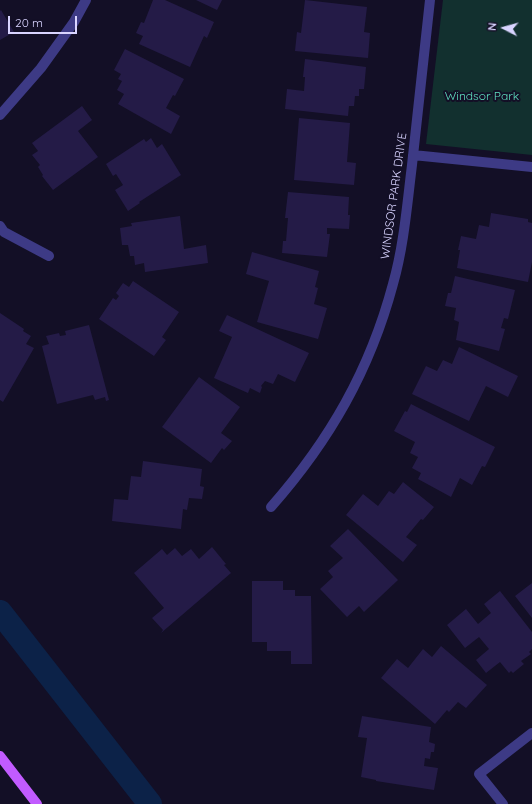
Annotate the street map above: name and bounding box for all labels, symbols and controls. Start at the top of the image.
scale bar [10,8,79,34]
north arrow [484,8,524,48]
text: 20 m [15,15,43,30]
text: N [485,22,499,32]
park label: Windsor Park [445,89,519,103]
street label: WINDSOR PARK DRIVE [378,132,410,260]

